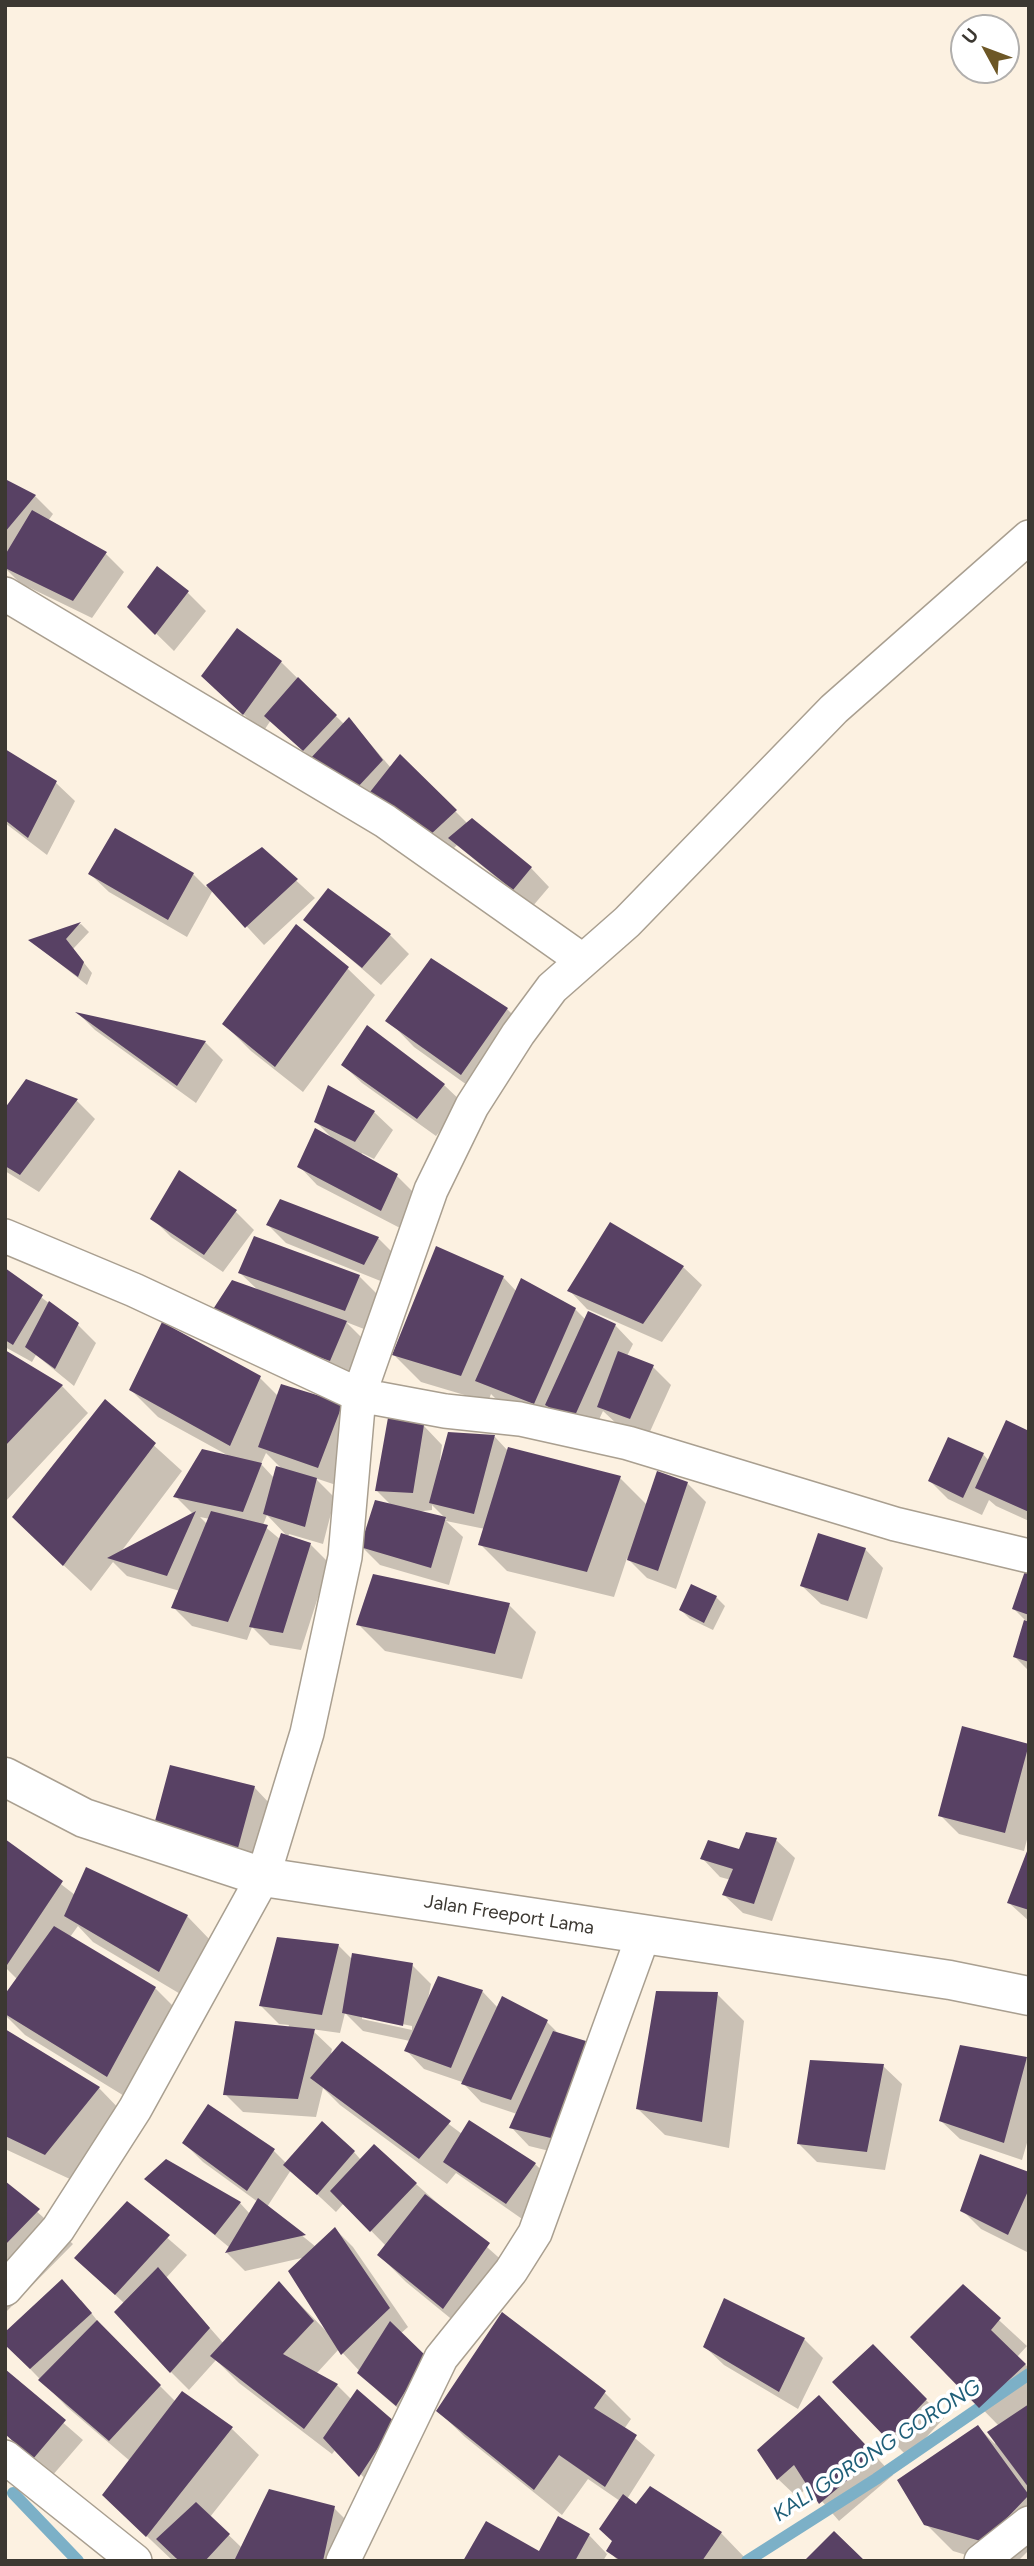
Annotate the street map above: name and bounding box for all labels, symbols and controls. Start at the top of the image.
north arrow [950,14,1020,84]
text: U [957,24,983,49]
street label: Jalan Freeport Lama [422,1890,596,1940]
water label: KALI GORONG GORONG [769,2375,985,2527]

